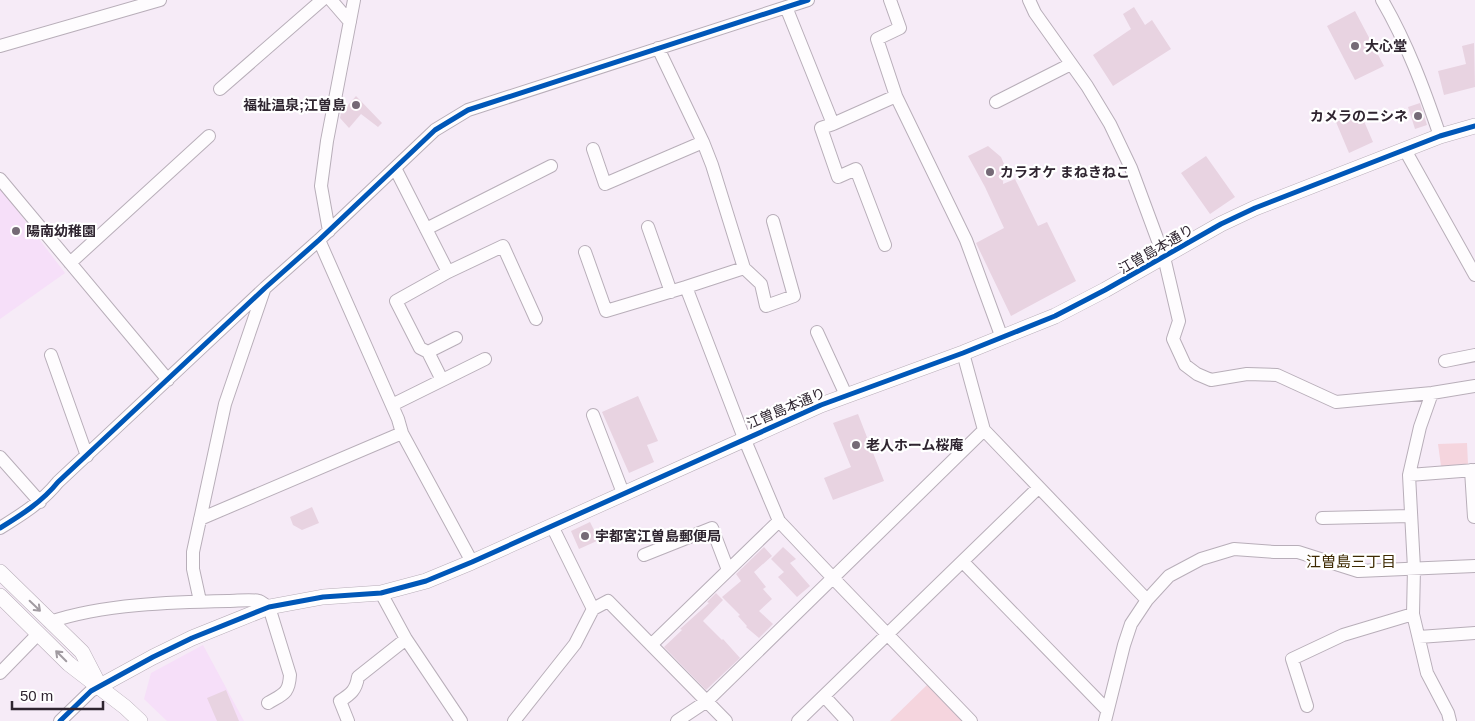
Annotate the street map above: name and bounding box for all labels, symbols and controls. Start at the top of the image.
place label: 大心堂 [1365,38,1407,54]
marker: 大心堂 [1349,40,1361,52]
place label: 福祉温泉;江曽島 [243,97,346,113]
marker: 福祉温泉;江曽島 [350,99,362,111]
place label: カメラのニシネ [1310,108,1408,124]
marker: カメラのニシネ [1412,110,1424,122]
place label: カラオケ まねきねこ [1000,164,1130,180]
marker: カラオケ まねきねこ [984,166,996,178]
street label: 江曽島本通り [1116,221,1196,277]
place label: 陽南幼稚園 [26,223,96,239]
marker: 陽南幼稚園 [10,225,22,237]
street label: 江曽島本通り [744,384,828,432]
place label: 老人ホーム桜庵 [866,437,964,453]
marker: 老人ホーム桜庵 [850,439,862,451]
place label: 宇都宮江曽島郵便局 [595,528,721,544]
marker: 宇都宮江曽島郵便局 [579,530,591,542]
district label: 江曽島三丁目 [1306,553,1396,570]
one-way arrow [29,600,41,612]
one-way arrow [55,650,67,663]
scale bar [12,678,104,710]
text: 50 m [20,687,53,704]

